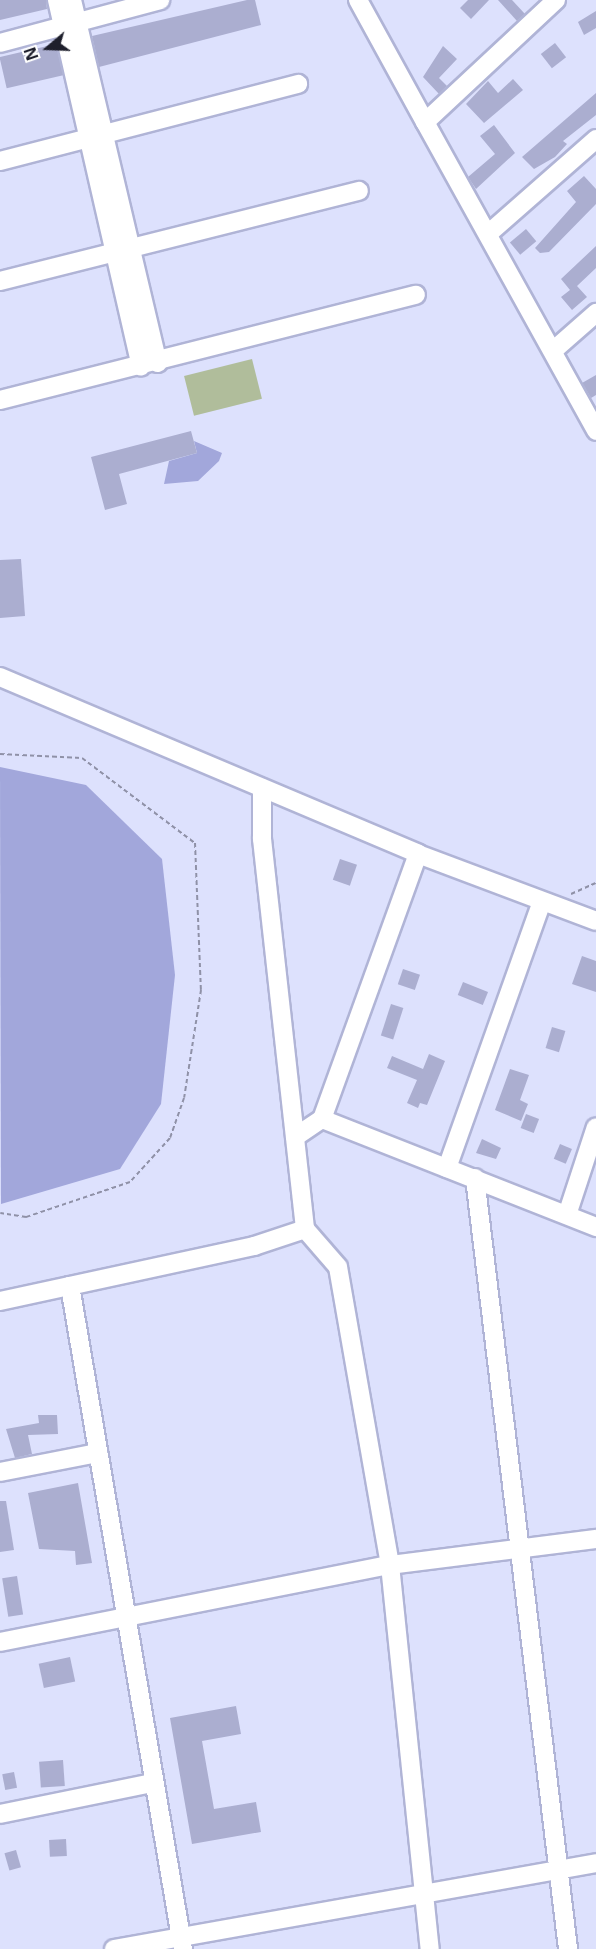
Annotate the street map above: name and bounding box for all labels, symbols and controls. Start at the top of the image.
north arrow [18,18,78,78]
text: N [18,44,44,64]

